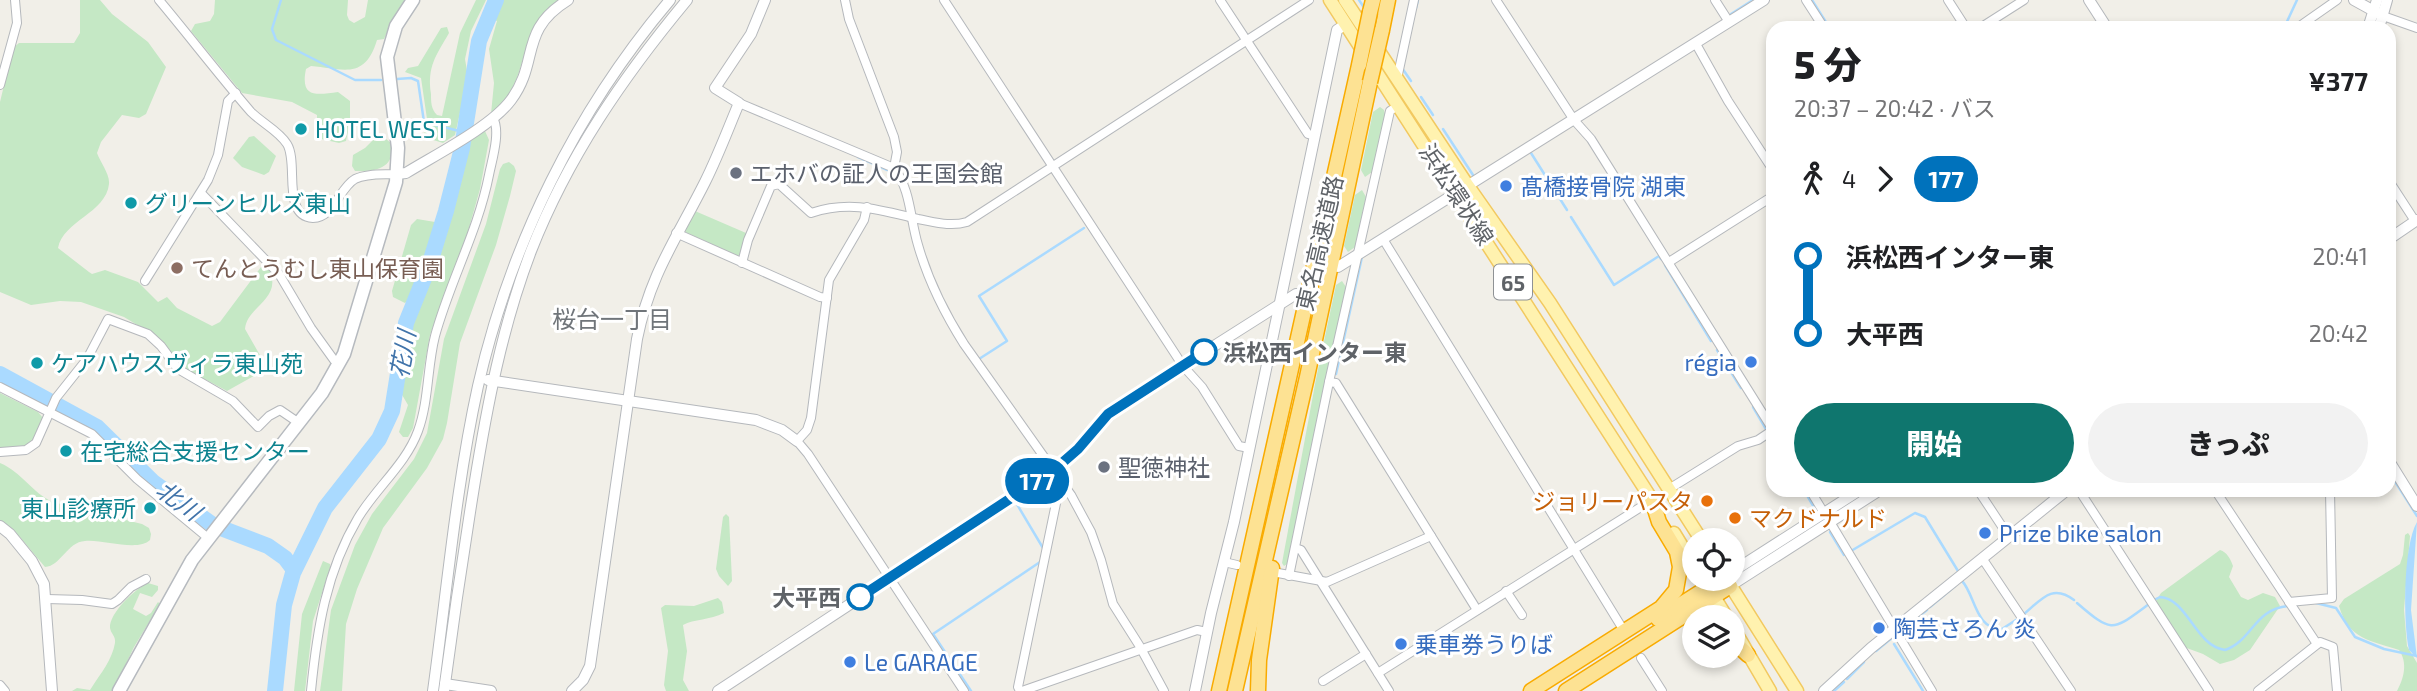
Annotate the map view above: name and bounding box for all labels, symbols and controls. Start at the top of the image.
text: 5 分 [1794,41,1861,87]
text: ¥377 [2309,65,2368,96]
text: 20:37 – 20:42 · バス [1794,94,1996,122]
place label: HOTEL WEST [315,115,449,143]
marker: HOTEL WEST [293,121,309,137]
street label: 浜松環状線 [1414,138,1500,250]
place label: エホバの証人の王国会館 [750,159,1003,187]
icon: walk [1794,160,1832,198]
icon: forward [1866,160,1904,198]
text: 177 [1928,164,1964,193]
marker: エホバの証人の王国会館 [728,165,744,181]
text: 4 [1842,165,1856,193]
place label: 髙橋接骨院 湖東 [1520,172,1686,200]
street label: 東名高速道路 [1290,173,1348,313]
marker: 髙橋接骨院 湖東 [1498,178,1514,194]
place label: グリーンヒルズ東山 [145,189,351,217]
marker: グリーンヒルズ東山 [123,195,139,211]
text: 浜松西インター東 [1846,241,2054,272]
text: 20:41 [2312,242,2368,270]
place label: てんとうむし東山保育園 [191,254,444,282]
marker: てんとうむし東山保育園 [169,260,185,276]
road number: 65 [1494,264,1532,300]
district label: 桜台一丁目 [552,304,672,333]
text: 大平西 [1846,318,1924,349]
text: 20:42 [2309,319,2368,347]
water label: 花川 [384,325,421,380]
place label: 浜松西インター東 [1223,338,1407,366]
marker: 浜松西インター東 [1191,339,1217,365]
place label: régia [1685,348,1737,376]
place label: ケアハウスヴィラ東山苑 [51,349,303,377]
marker: régia [1743,354,1759,370]
marker: ケアハウスヴィラ東山苑 [29,355,45,371]
button: 開始 [1794,403,2074,483]
button: きっぷ [2088,403,2368,483]
place label: 在宅総合支援センター [80,437,310,465]
marker: 在宅総合支援センター [58,443,74,459]
place label: 聖徳神社 [1118,453,1210,481]
line badge: 177 [997,458,1077,504]
marker: 聖徳神社 [1096,459,1112,475]
text: 177 [1019,466,1055,495]
water label: 北川 [151,474,209,528]
place label: ジョリーパスタ [1532,487,1693,515]
marker: ジョリーパスタ [1699,493,1715,509]
place label: 東山診療所 [21,494,136,522]
marker: 東山診療所 [142,500,158,516]
place label: マクドナルド [1749,504,1887,532]
marker: マクドナルド [1727,510,1743,526]
place label: Prize bike salon [1999,519,2162,547]
marker: Prize bike salon [1977,525,1993,541]
map controls [1682,528,1745,668]
button: locate [1682,528,1745,591]
place label: 大平西 [772,583,841,611]
marker: 大平西 [847,584,873,610]
button: layers [1682,605,1745,668]
place label: 陶芸さろん 炎 [1893,614,2036,642]
marker: 陶芸さろん 炎 [1871,620,1887,636]
place label: 乗車券うりば [1415,630,1553,658]
marker: 乗車券うりば [1393,636,1409,652]
place label: Le GARAGE [864,648,978,676]
marker: Le GARAGE [842,654,858,670]

